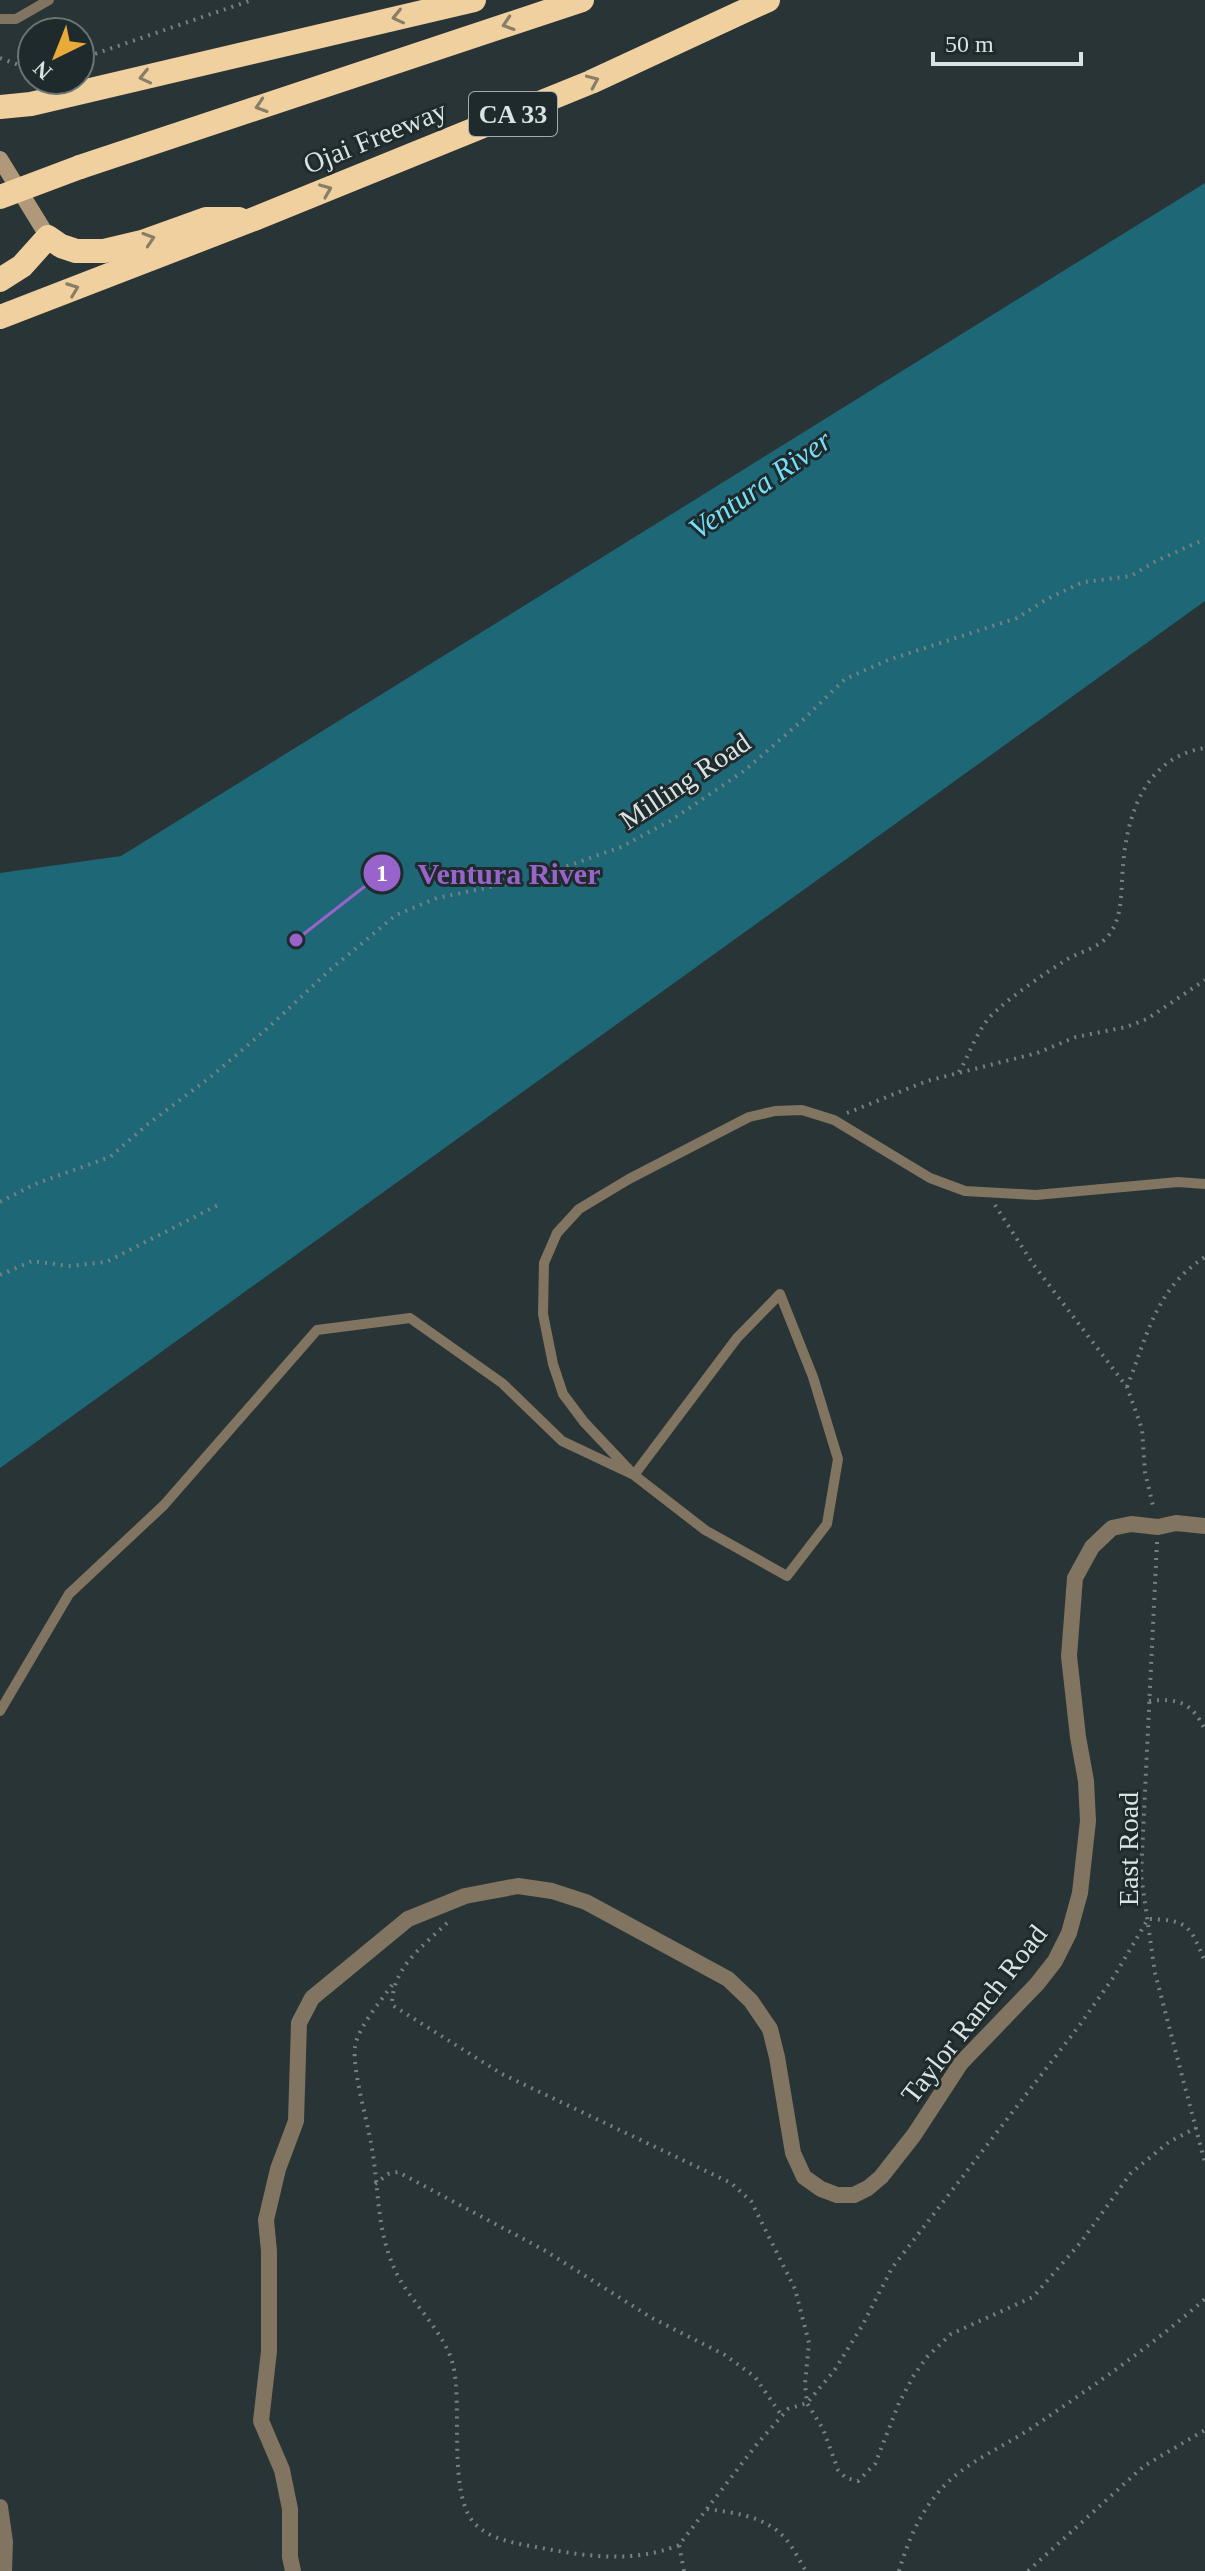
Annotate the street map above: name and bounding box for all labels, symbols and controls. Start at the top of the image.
one-way arrow [392,8,405,25]
one-way arrow [502,15,516,31]
north arrow [16,16,96,96]
scale bar [933,16,1081,66]
text: 50 m [945,31,994,57]
text: N [28,56,57,85]
one-way arrow [139,67,152,84]
one-way arrow [584,74,599,90]
road number: CA 33 [469,92,557,136]
street label: Ojai Freeway [299,94,451,180]
one-way arrow [255,97,269,113]
one-way arrow [318,183,332,199]
one-way arrow [142,232,155,248]
one-way arrow [65,282,79,299]
water label: Ventura River [683,423,838,545]
street label: Milling Road [614,726,756,836]
callout: Ventura River [362,846,617,900]
text: Ventura River [417,857,601,890]
text: 1 [376,860,388,886]
street label: East Road [1113,1792,1144,1906]
street label: Taylor Ranch Road [895,1919,1053,2109]

